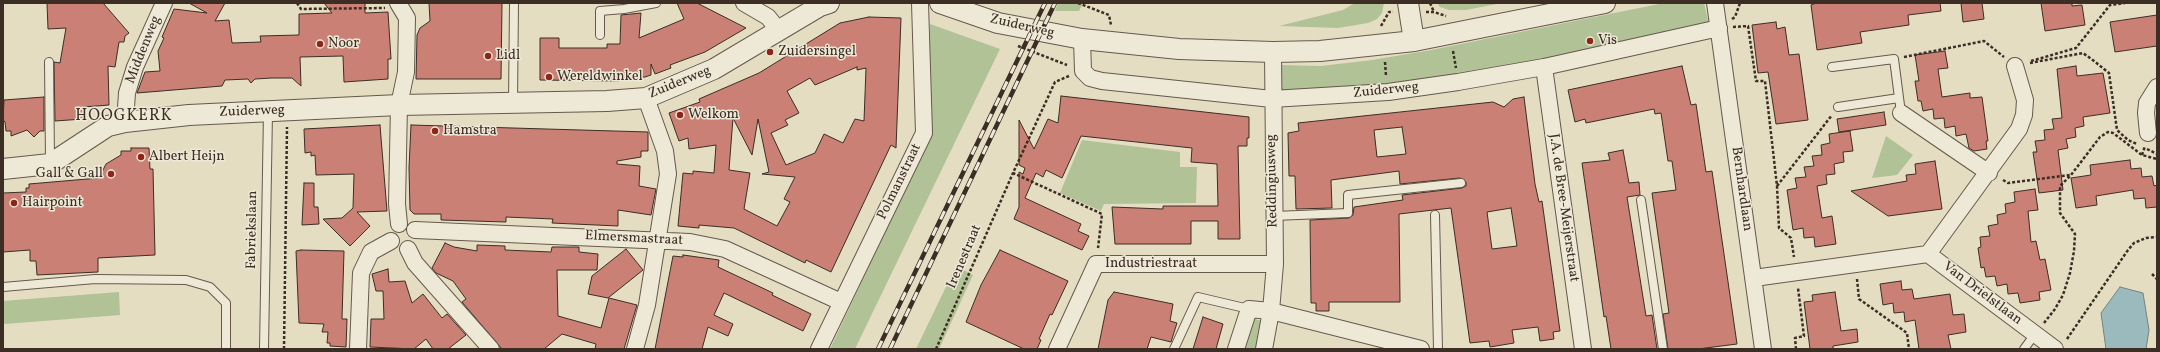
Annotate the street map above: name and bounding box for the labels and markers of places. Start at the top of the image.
place label: Vis [1598,33,1617,49]
place label: Noor [328,36,359,52]
marker: Vis [1585,36,1595,46]
marker: Noor [315,39,325,49]
place label: Zuidersingel [778,44,856,60]
marker: Zuidersingel [765,47,775,57]
place label: Lidl [496,48,520,64]
marker: Lidl [483,51,493,61]
place label: Wereldwinkel [557,69,643,85]
marker: Wereldwinkel [544,72,554,82]
place label: Welkom [688,107,739,123]
marker: Welkom [675,110,685,120]
place label: Hamstra [443,123,497,139]
marker: Hamstra [430,126,440,136]
place label: Albert Heijn [149,149,224,165]
marker: Albert Heijn [136,152,146,162]
place label: Gall & Gall [36,166,103,182]
marker: Gall & Gall [106,169,116,179]
place label: Hairpoint [22,195,83,211]
marker: Hairpoint [9,198,19,208]

